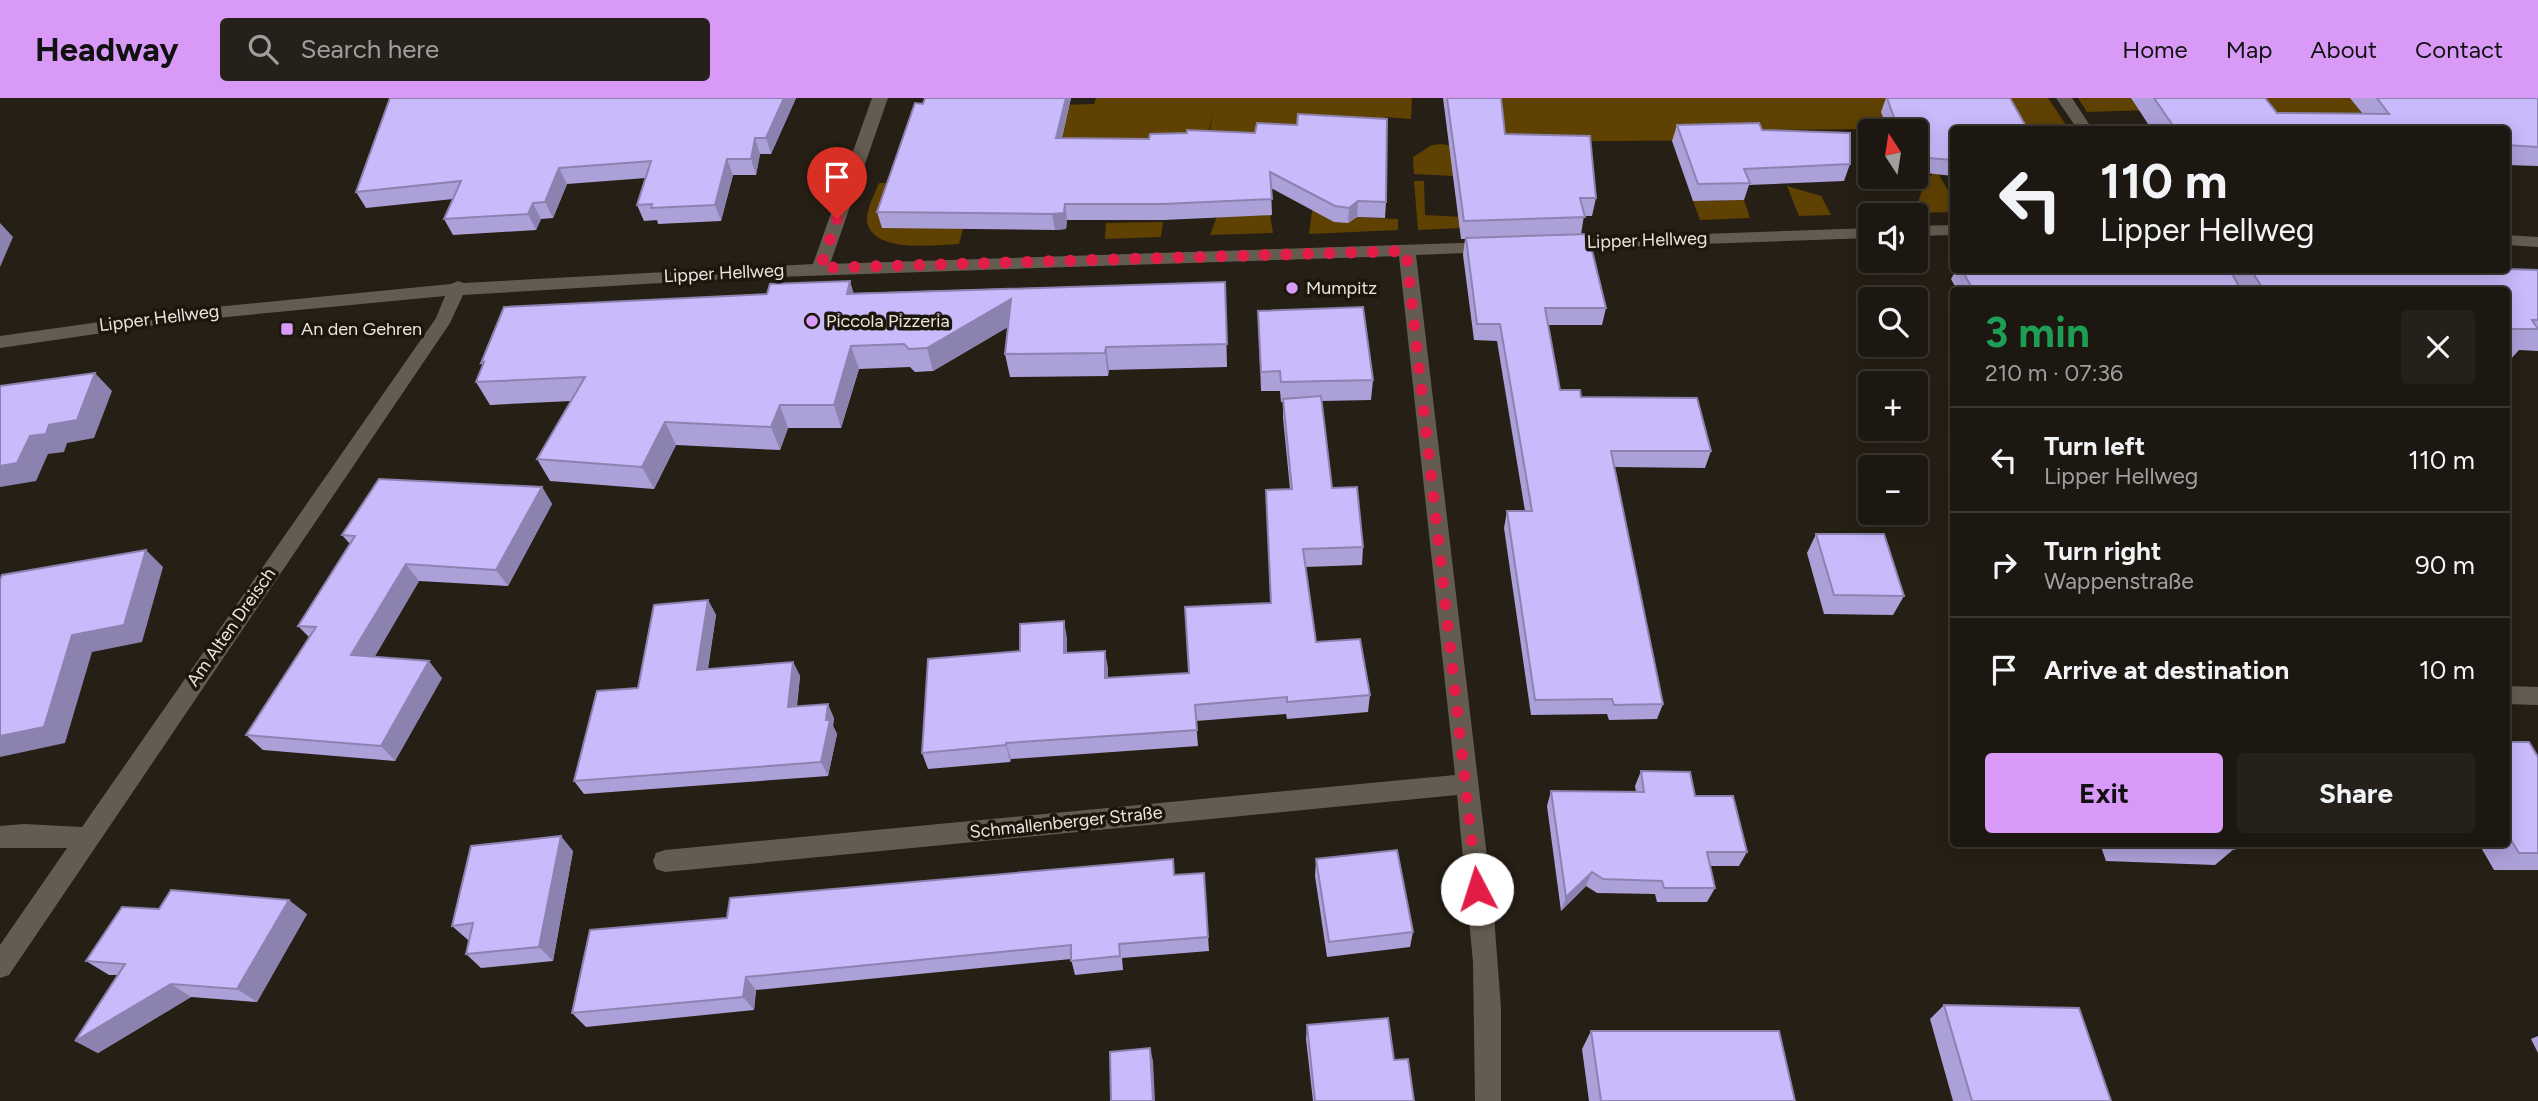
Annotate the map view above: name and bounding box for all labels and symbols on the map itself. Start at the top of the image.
north arrow [1858,119,1928,189]
pin [807,147,867,219]
street label: Lipper Hellweg [1586,227,1708,253]
street label: Lipper Hellweg [663,259,785,287]
place label: Mumpitz [1306,277,1377,299]
marker: Mumpitz [1284,280,1300,296]
street label: Lipper Hellweg [98,300,220,336]
place label: Piccola Pizzeria [826,310,950,332]
marker: Piccola Pizzeria [804,313,820,329]
place label: An den Gehren [301,318,422,340]
marker: An den Gehren [279,321,295,337]
street label: Am Alten Dreisch [182,563,280,691]
street label: Schmallenberger Straße [969,801,1164,843]
position arrow [1440,852,1514,926]

